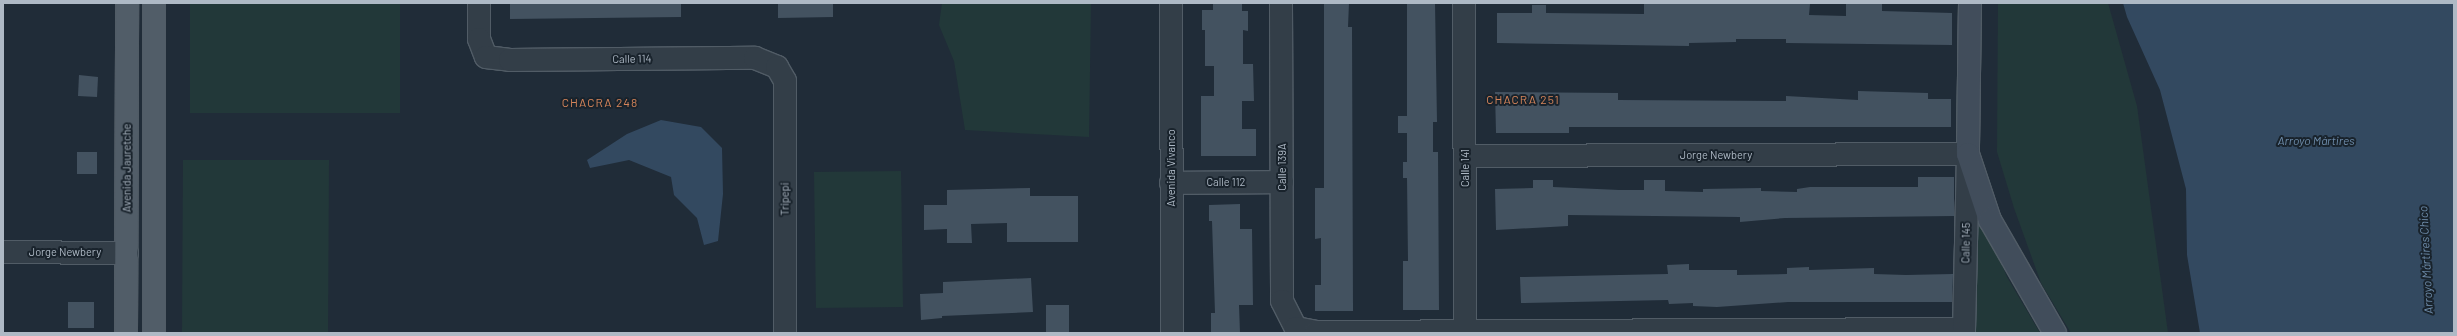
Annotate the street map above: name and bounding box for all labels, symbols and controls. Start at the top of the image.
street label: Calle 114 [612,52,652,66]
district label: CHACRA 251 [1486,93,1560,107]
district label: CHACRA 248 [562,96,638,110]
street label: Avenida Jauretche [120,124,134,212]
street label: Avenida Vivanco [1164,129,1178,207]
water label: Arroyo Mártires [2277,134,2355,148]
street label: Calle 139A [1275,143,1289,191]
street label: Jorge Newbery [1680,148,1752,162]
street label: Calle 141 [1458,149,1472,187]
street label: Calle 112 [1207,175,1245,189]
street label: Tripepi [778,182,792,216]
water label: Arroyo Mártires Chico [2416,206,2436,314]
street label: Calle 145 [1959,222,1973,264]
street label: Jorge Newbery [29,245,101,259]

